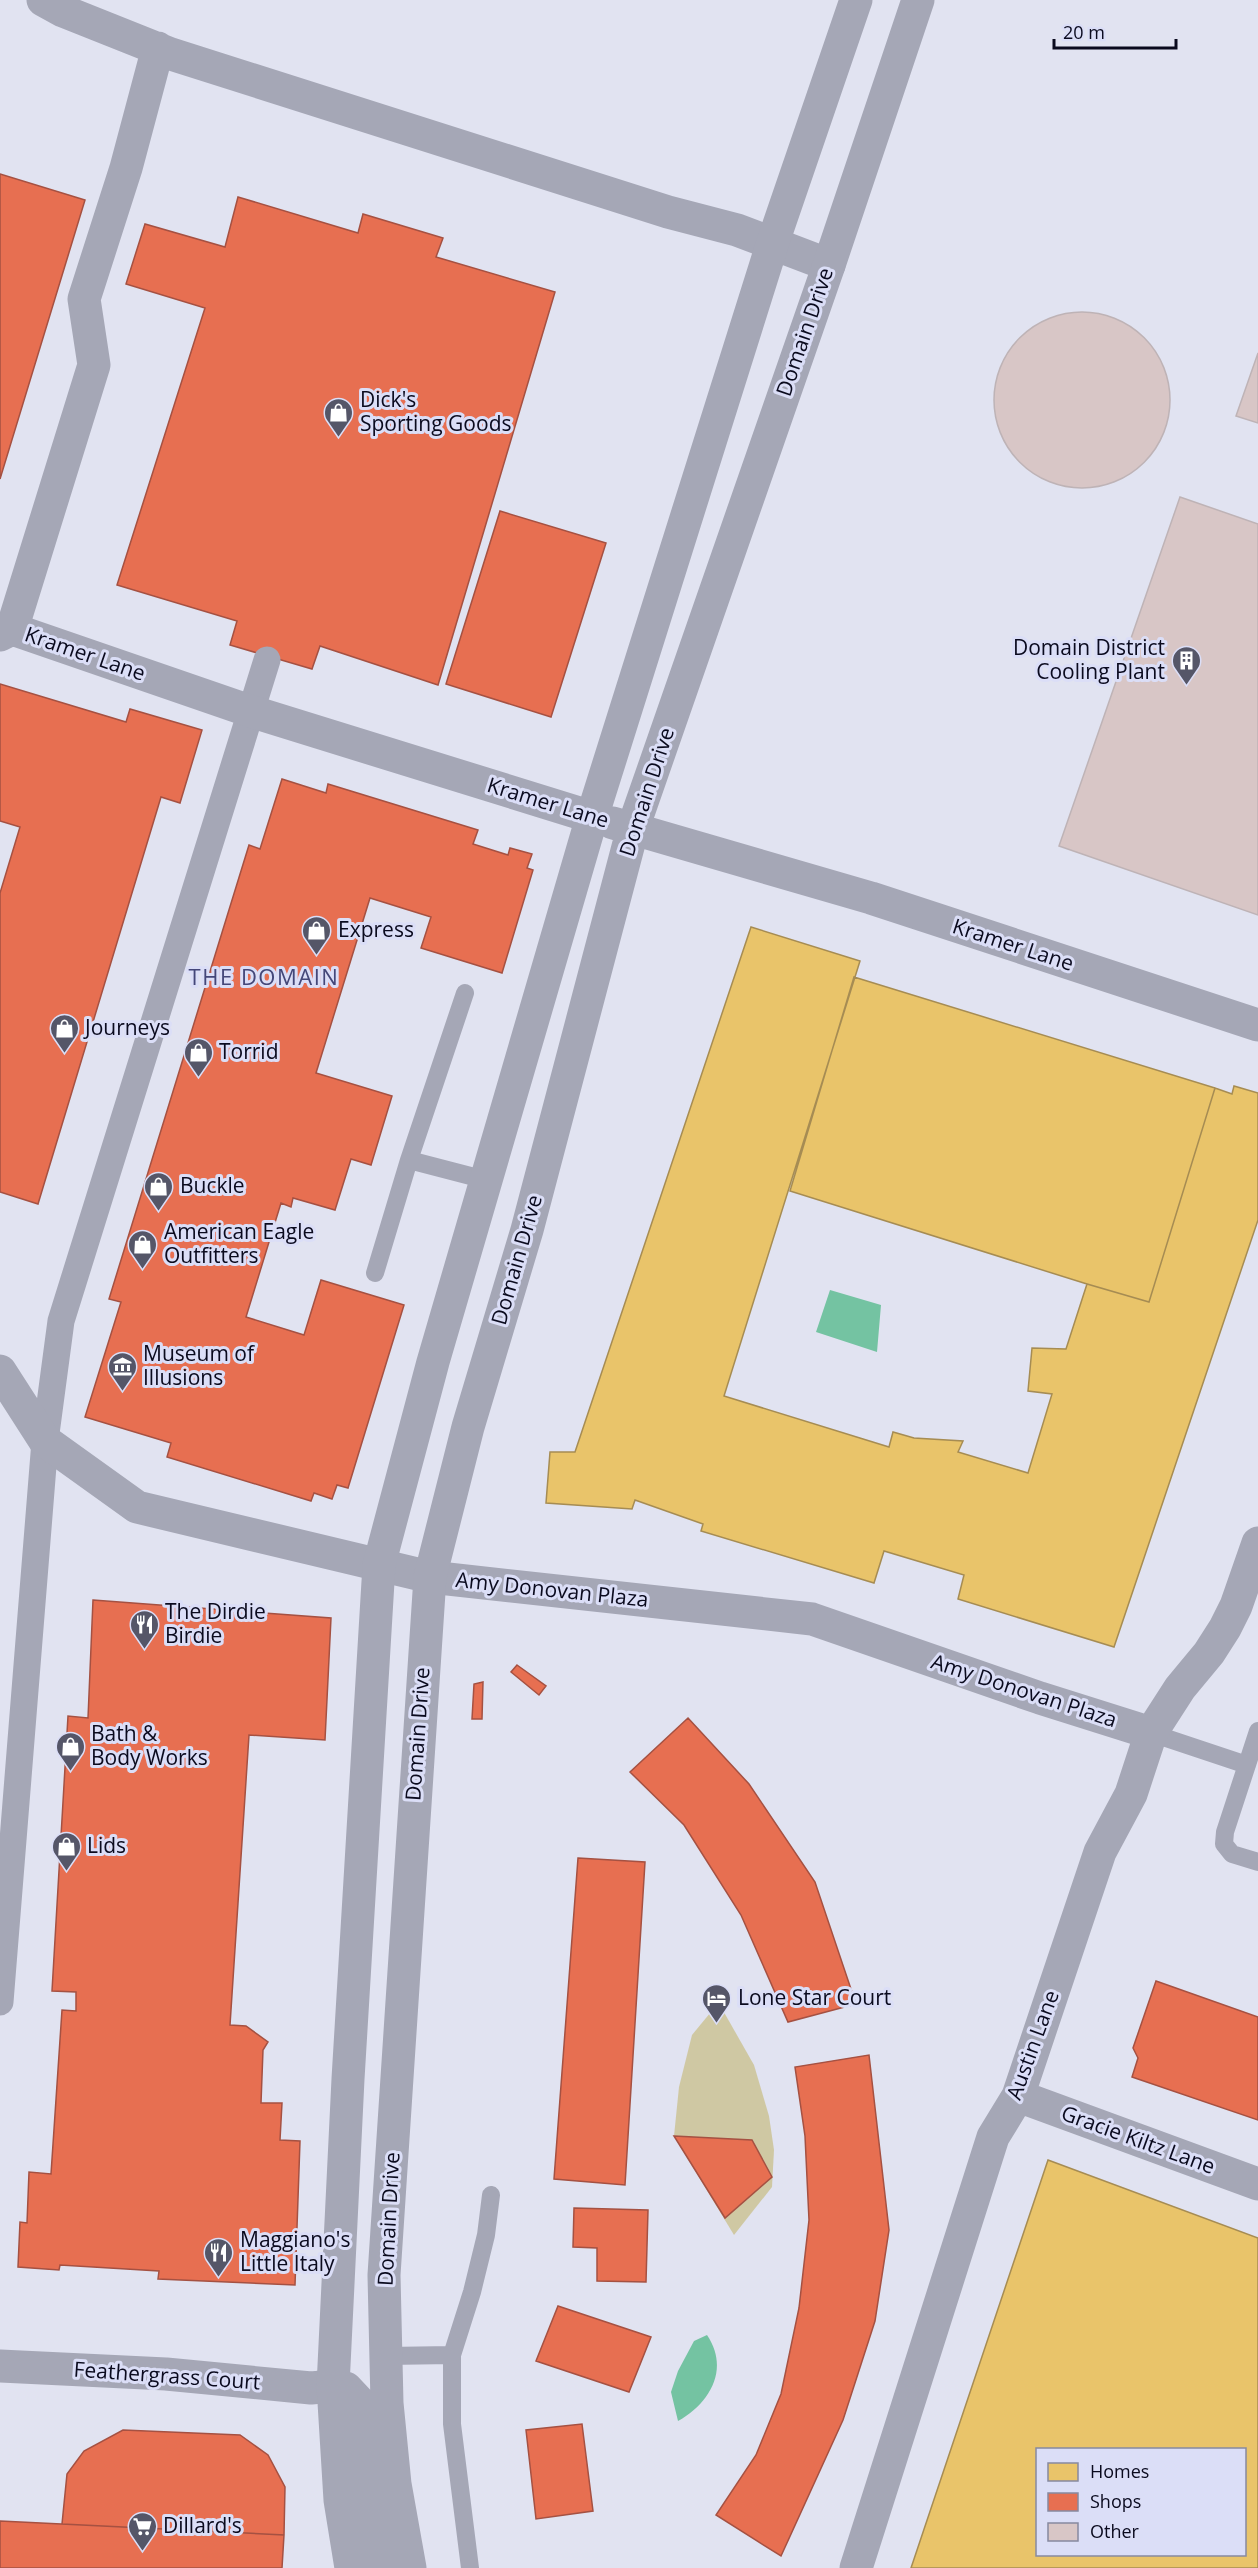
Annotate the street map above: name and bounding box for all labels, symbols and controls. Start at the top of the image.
scale bar [1054,12,1176,50]
text: 20 m [1063,20,1105,44]
street label: Domain Drive [769,264,839,400]
place label: Dick's Sporting Goods [360,385,512,437]
shop icon: Dick's Sporting Goods [323,396,355,438]
street label: Kramer Lane [21,619,149,687]
place label: Domain District Cooling Plant [1013,633,1165,685]
building icon: Domain District Cooling Plant [1170,644,1202,686]
street label: Domain Drive [612,724,680,860]
street label: Kramer Lane [484,770,612,834]
street label: Kramer Lane [949,911,1077,977]
shop icon: Express [301,914,333,956]
place label: Express [338,915,414,943]
district label: THE DOMAIN [189,961,339,991]
shop icon: Journeys [48,1012,80,1054]
place label: Journeys [83,1013,170,1041]
shop icon: Torrid [182,1036,214,1078]
place label: Torrid [219,1037,279,1065]
shop icon: Buckle [143,1170,175,1212]
place label: Buckle [180,1171,245,1199]
street label: Domain Drive [484,1191,548,1328]
place label: American Eagle Outfitters [164,1217,314,1269]
shop icon: American Eagle Outfitters [127,1228,159,1270]
place label: Museum of Illusions [143,1339,256,1391]
museum icon: Museum of Illusions [106,1350,138,1392]
street label: Amy Donovan Plaza [454,1565,650,1613]
place label: The Dirdie Birdie [165,1597,266,1649]
restaurant icon: The Dirdie Birdie [128,1608,160,1650]
street label: Amy Donovan Plaza [928,1647,1121,1733]
street label: Domain Drive [398,1666,436,1802]
place label: Bath & Body Works [91,1719,208,1771]
shop icon: Bath & Body Works [54,1730,86,1772]
shop icon: Lids [50,1830,82,1872]
place label: Lids [87,1831,126,1859]
hotel icon: Lone Star Court [701,1982,733,2024]
place label: Lone Star Court [738,1983,891,2011]
street label: Austin Lane [999,1986,1065,2103]
street label: Gracie Kiltz Lane [1058,2098,1219,2180]
street label: Domain Drive [371,2151,405,2287]
place label: Maggiano's Little Italy [240,2225,350,2277]
restaurant icon: Maggiano's Little Italy [203,2236,235,2278]
street label: Feathergrass Court [73,2355,261,2395]
legend [1036,2448,1246,2556]
text: Homes [1090,2459,1149,2483]
text: Shops [1090,2489,1141,2513]
supermarket icon: Dillard's [126,2510,158,2552]
place label: Dillard's [163,2511,242,2539]
text: Other [1090,2519,1140,2543]

